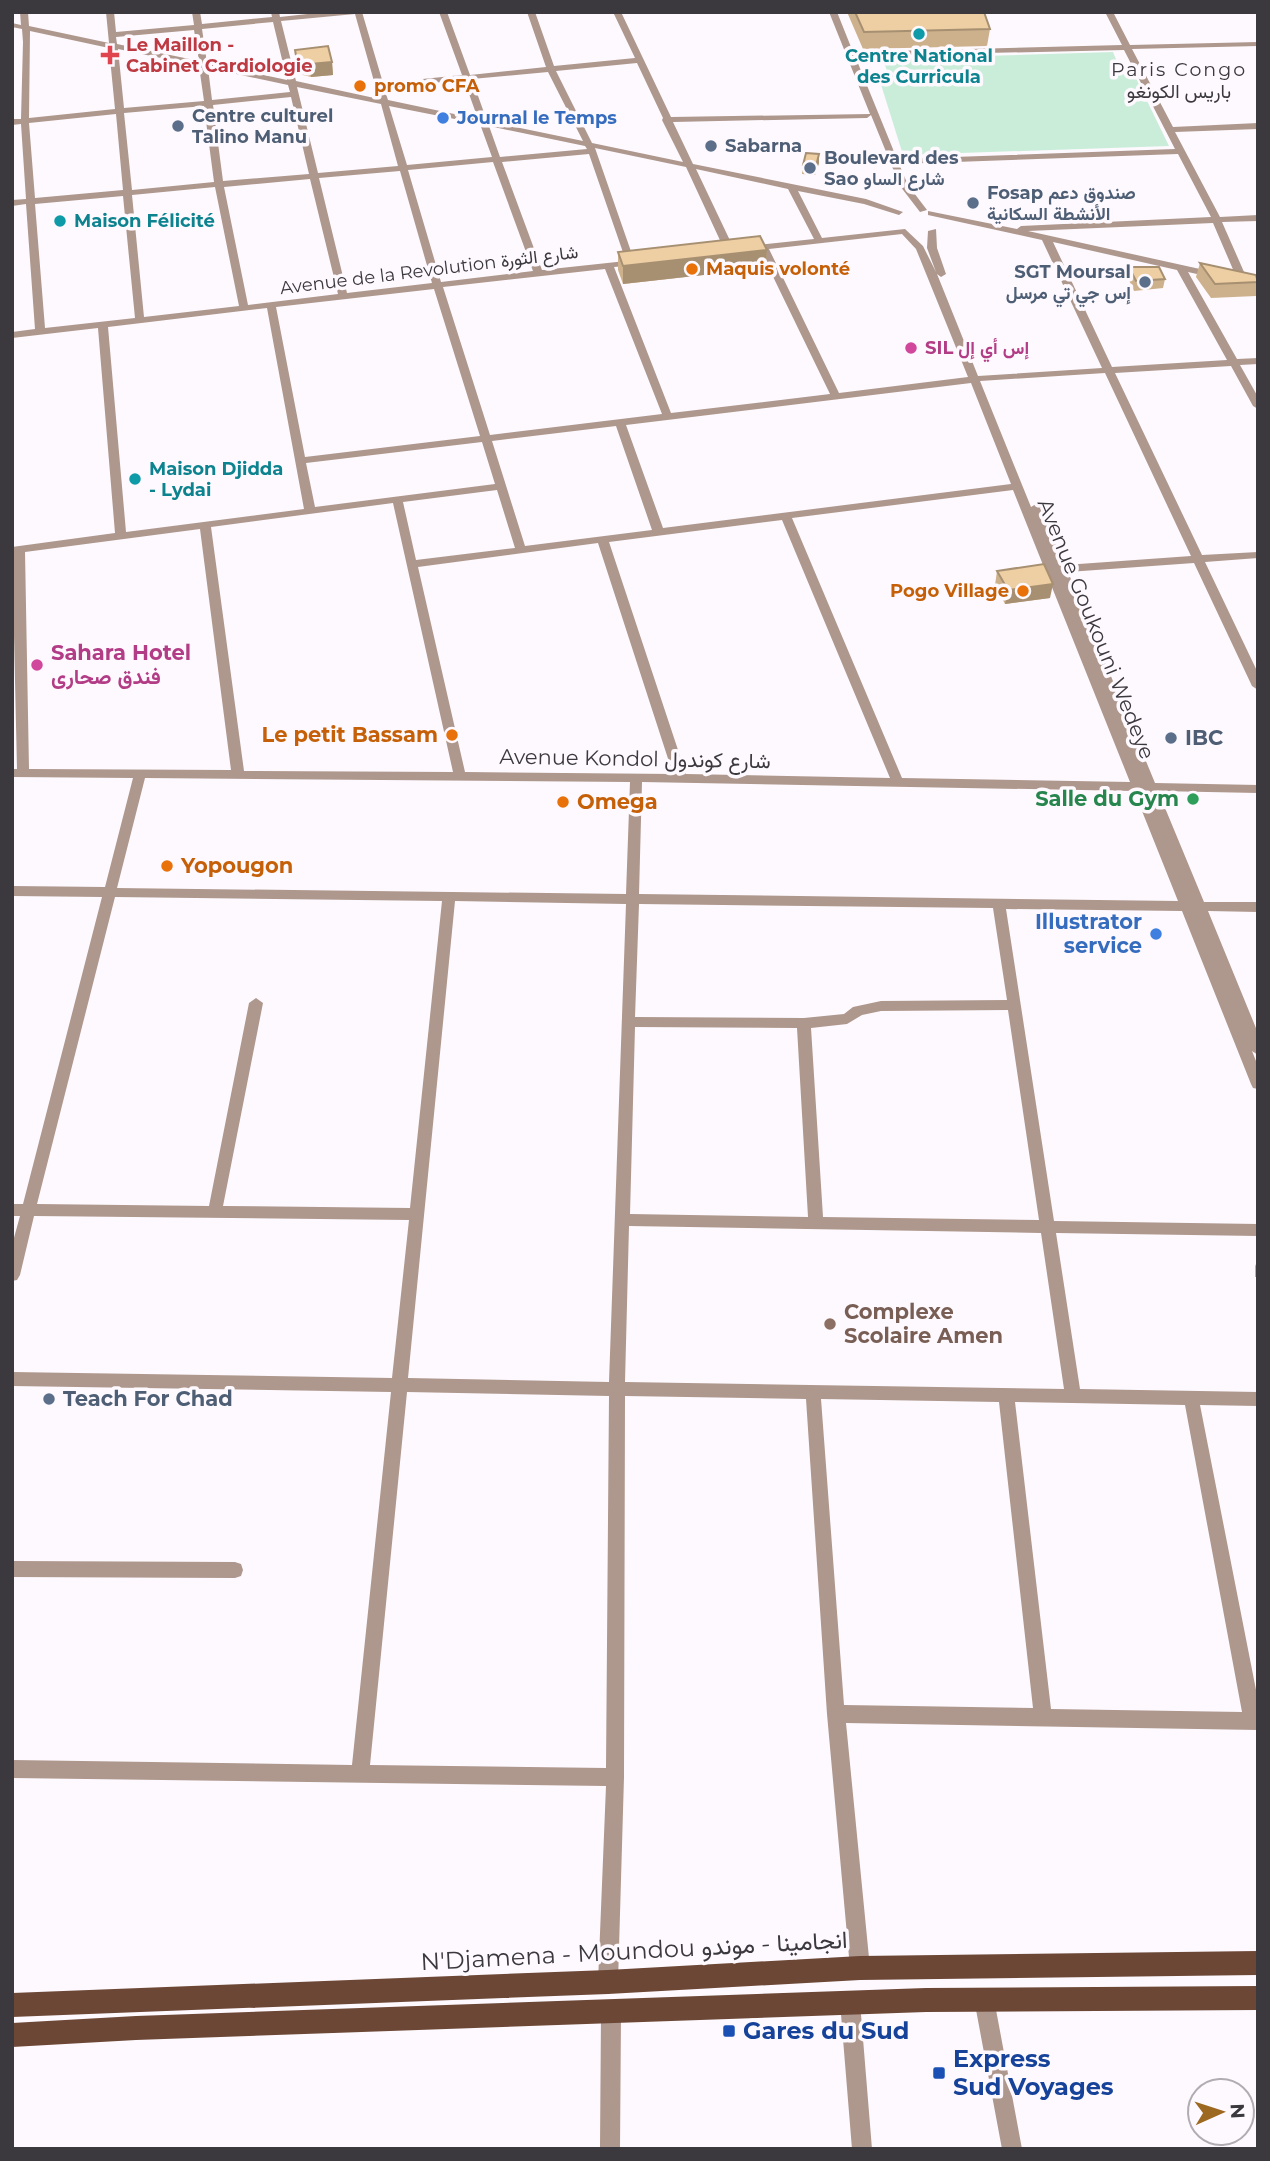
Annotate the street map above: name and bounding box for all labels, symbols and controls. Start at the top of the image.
marker: Centre National des Curricula [911,26,927,42]
place label: Le Maillon - Cabinet Cardiologie [126,34,313,77]
marker: Le Maillon - Cabinet Cardiologie [100,45,120,65]
place label: Centre National des Curricula [845,45,993,88]
district label: Paris Congo باريس الكونغو [1111,58,1247,103]
place label: promo CFA [374,75,480,97]
marker: promo CFA [352,78,368,94]
place label: Centre culturel Talino Manu [192,105,333,148]
place label: Journal le Temps [456,107,617,129]
marker: Journal le Temps [435,110,451,126]
marker: Centre culturel Talino Manu [170,118,186,134]
place label: Sabarna [725,135,802,157]
marker: Sabarna [703,138,719,154]
place label: Boulevard des Sao شارع الساو [824,147,959,191]
marker: Boulevard des Sao شارع الساو [802,160,818,176]
place label: Fosap صندوق دعم الأنشطة السكانية [987,182,1136,225]
marker: Fosap صندوق دعم الأنشطة السكانية [965,195,981,211]
place label: Maison Félicité [74,210,215,232]
marker: Maison Félicité [52,213,68,229]
street label: Avenue de la Revolution شارع الثورة [279,241,579,300]
place label: Maquis volonté [706,258,850,280]
marker: Maquis volonté [684,261,700,277]
place label: SGT Moursal إس جي تي مرسل [1006,261,1131,308]
marker: SGT Moursal إس جي تي مرسل [1137,274,1153,290]
place label: SIL إس أي إل [925,337,1029,363]
marker: SIL إس أي إل [903,340,919,356]
place label: Maison Djidda - Lydai [149,458,283,501]
marker: Maison Djidda - Lydai [127,471,143,487]
street label: Avenue Goukouni Wedeye [1033,495,1160,763]
place label: Pogo Village [890,580,1009,602]
marker: Pogo Village [1015,583,1031,599]
place label: Sahara Hotel فندق صحارى [51,640,191,690]
marker: Sahara Hotel فندق صحارى [29,657,45,673]
place label: Le petit Bassam [262,722,438,747]
place label: IBC [1185,725,1223,750]
marker: Le petit Bassam [444,727,460,743]
marker: IBC [1163,730,1179,746]
street label: Avenue Kondol شارع كوندول [499,744,771,775]
place label: Salle du Gym [1035,786,1179,811]
place label: Omega [577,789,658,814]
marker: Salle du Gym [1185,791,1201,807]
marker: Omega [555,794,571,810]
place label: Yopougon [180,853,293,878]
marker: Yopougon [159,858,175,874]
place label: Illustrator service [1035,909,1142,958]
marker: Illustrator service [1148,926,1164,942]
place label: Complexe Scolaire Amen [844,1299,1003,1348]
marker: Complexe Scolaire Amen [822,1316,838,1332]
place label: Teach For Chad [63,1386,233,1411]
marker: Teach For Chad [41,1391,57,1407]
street label: N'Djamena - Moundou انجامينا - موندو [420,1925,848,1977]
place label: Gares du Sud [743,2016,909,2045]
marker: Gares du Sud [721,2023,737,2039]
place label: Express Sud Voyages [953,2044,1114,2101]
marker: Express Sud Voyages [931,2065,947,2081]
north arrow [1186,2077,1256,2147]
text: N [1226,2103,1249,2119]

